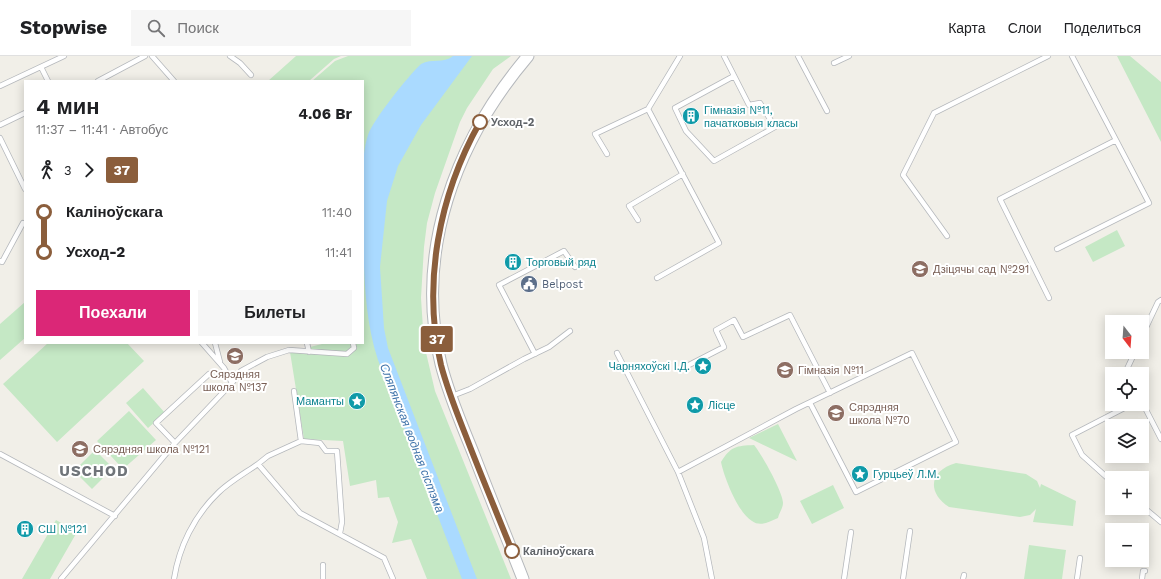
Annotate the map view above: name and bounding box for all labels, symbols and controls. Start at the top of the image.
search box [131,10,411,46]
text: Stopwise [20,16,107,39]
icon: search [145,17,167,39]
text: Поиск [177,19,219,37]
text: Карта [948,20,986,36]
text: Слои [1008,20,1042,36]
text: Поделиться [1064,20,1141,36]
text: 4 мин [36,94,100,119]
place label: Гімназія №11, пачатковыя класы [704,104,798,130]
text: 4.06 Br [298,105,352,123]
building icon: Гімназія №11, пачатковыя класы [681,106,701,126]
marker: Усход-2 [472,114,488,130]
place label: Усход-2 [491,116,535,129]
text: 11:37 – 11:41 · Автобус [36,122,168,137]
icon: walk [36,159,58,181]
icon: forward [78,159,100,181]
text: 37 [114,162,130,178]
text: 3 [64,163,72,178]
text: Каліноўскага [66,203,163,221]
text: 11:40 [322,205,352,220]
text: Усход-2 [66,243,125,261]
text: 11:41 [325,245,352,260]
building icon: Торговый ряд [503,252,523,272]
place label: Торговый ряд [526,256,597,269]
school or university icon: Дзіцячы сад №291 [910,259,930,279]
place label: Дзіцячы сад №291 [933,263,1029,276]
public building icon: Belpost [519,274,539,294]
place label: Belpost [542,278,583,291]
button: Поехали [36,290,190,336]
button: Билеты [198,290,352,336]
north arrow [1105,315,1149,359]
map controls [1105,315,1149,567]
line badge: 37 [419,326,455,352]
text: 37 [429,331,445,347]
school or university icon: Сярэдняя школа №137 [225,346,245,366]
place icon: Чарняхоўскі І.Д. [693,356,713,376]
place label: Чарняхоўскі І.Д. [609,360,690,373]
school or university icon: Гімназія №11 [775,360,795,380]
water label: Сляпянская водная сістэма [377,361,447,515]
place label: Гімназія №11 [798,364,864,377]
button: locate [1105,367,1149,411]
place label: Сярэдняя школа №137 [203,368,267,394]
place icon: Маманты [347,391,367,411]
place label: Маманты [296,395,344,408]
place icon: Лісце [685,395,705,415]
place label: Лісце [708,399,735,412]
place label: Сярэдняя школа №70 [849,401,910,427]
school or university icon: Сярэдняя школа №70 [826,403,846,423]
button: layers [1105,419,1149,463]
school or university icon: Сярэдняя школа №121 [70,439,90,459]
place label: Сярэдняя школа №121 [93,443,210,456]
district label: USCHOD [59,462,129,480]
place icon: Гурцьеў Л.М. [850,464,870,484]
place label: Гурцьеў Л.М. [873,468,939,481]
button: + [1105,471,1149,515]
building icon: СШ №121 [15,519,35,539]
place label: СШ №121 [38,523,87,536]
button: − [1105,523,1149,567]
marker: Каліноўскага [504,543,520,559]
place label: Каліноўскага [523,545,595,558]

